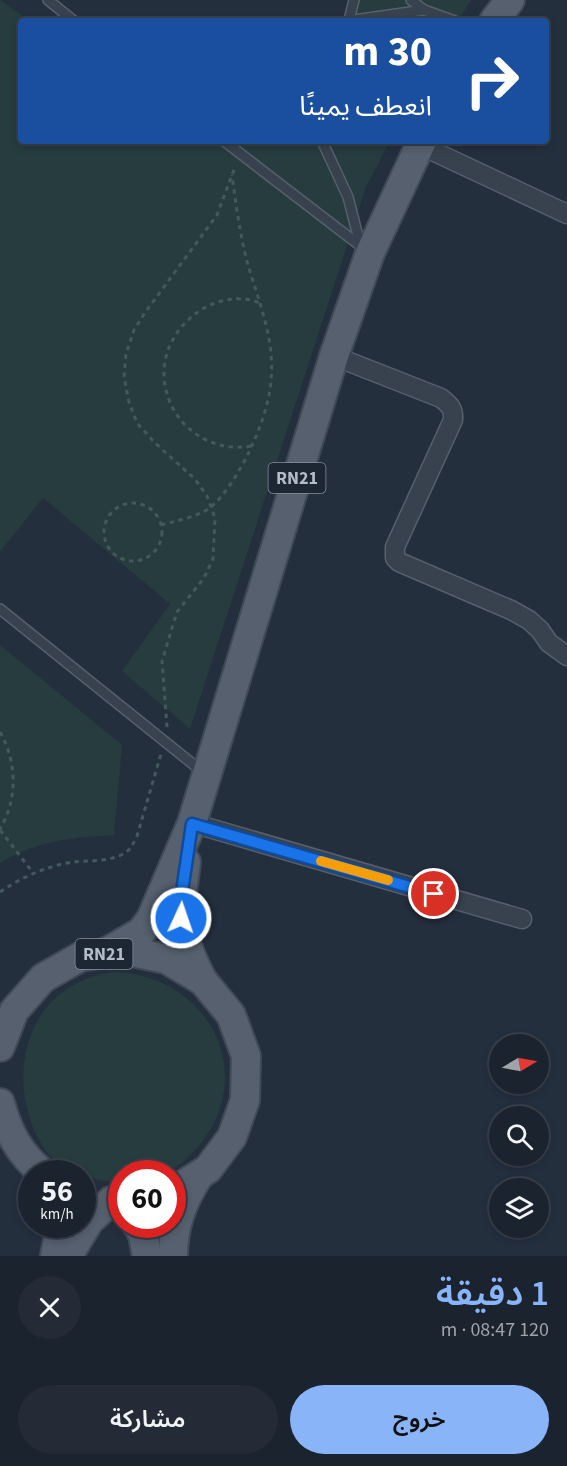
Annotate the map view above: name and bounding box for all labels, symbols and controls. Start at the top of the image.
text: 30 m [343,22,432,82]
icon: right [453,42,531,120]
text: انعطف يمينًا [299,87,432,126]
road number: RN21 [268,463,326,493]
pin [408,868,459,919]
icon: arrive [417,877,450,910]
position arrow [149,886,213,950]
road number: RN21 [76,939,132,969]
north arrow [489,1034,549,1094]
map controls [489,1034,549,1238]
button: search [489,1106,549,1166]
speed limit sign: 60 [108,1160,186,1238]
text: 56 [41,1170,73,1213]
button: layers [489,1178,549,1238]
text: km/h [40,1204,74,1225]
text: 1 دقيقة [436,1268,549,1319]
button: close [18,1276,81,1339]
text: 120 m · 08:47 [441,1316,549,1344]
button: مشاركة [18,1385,278,1454]
button: خروج [290,1385,549,1454]

